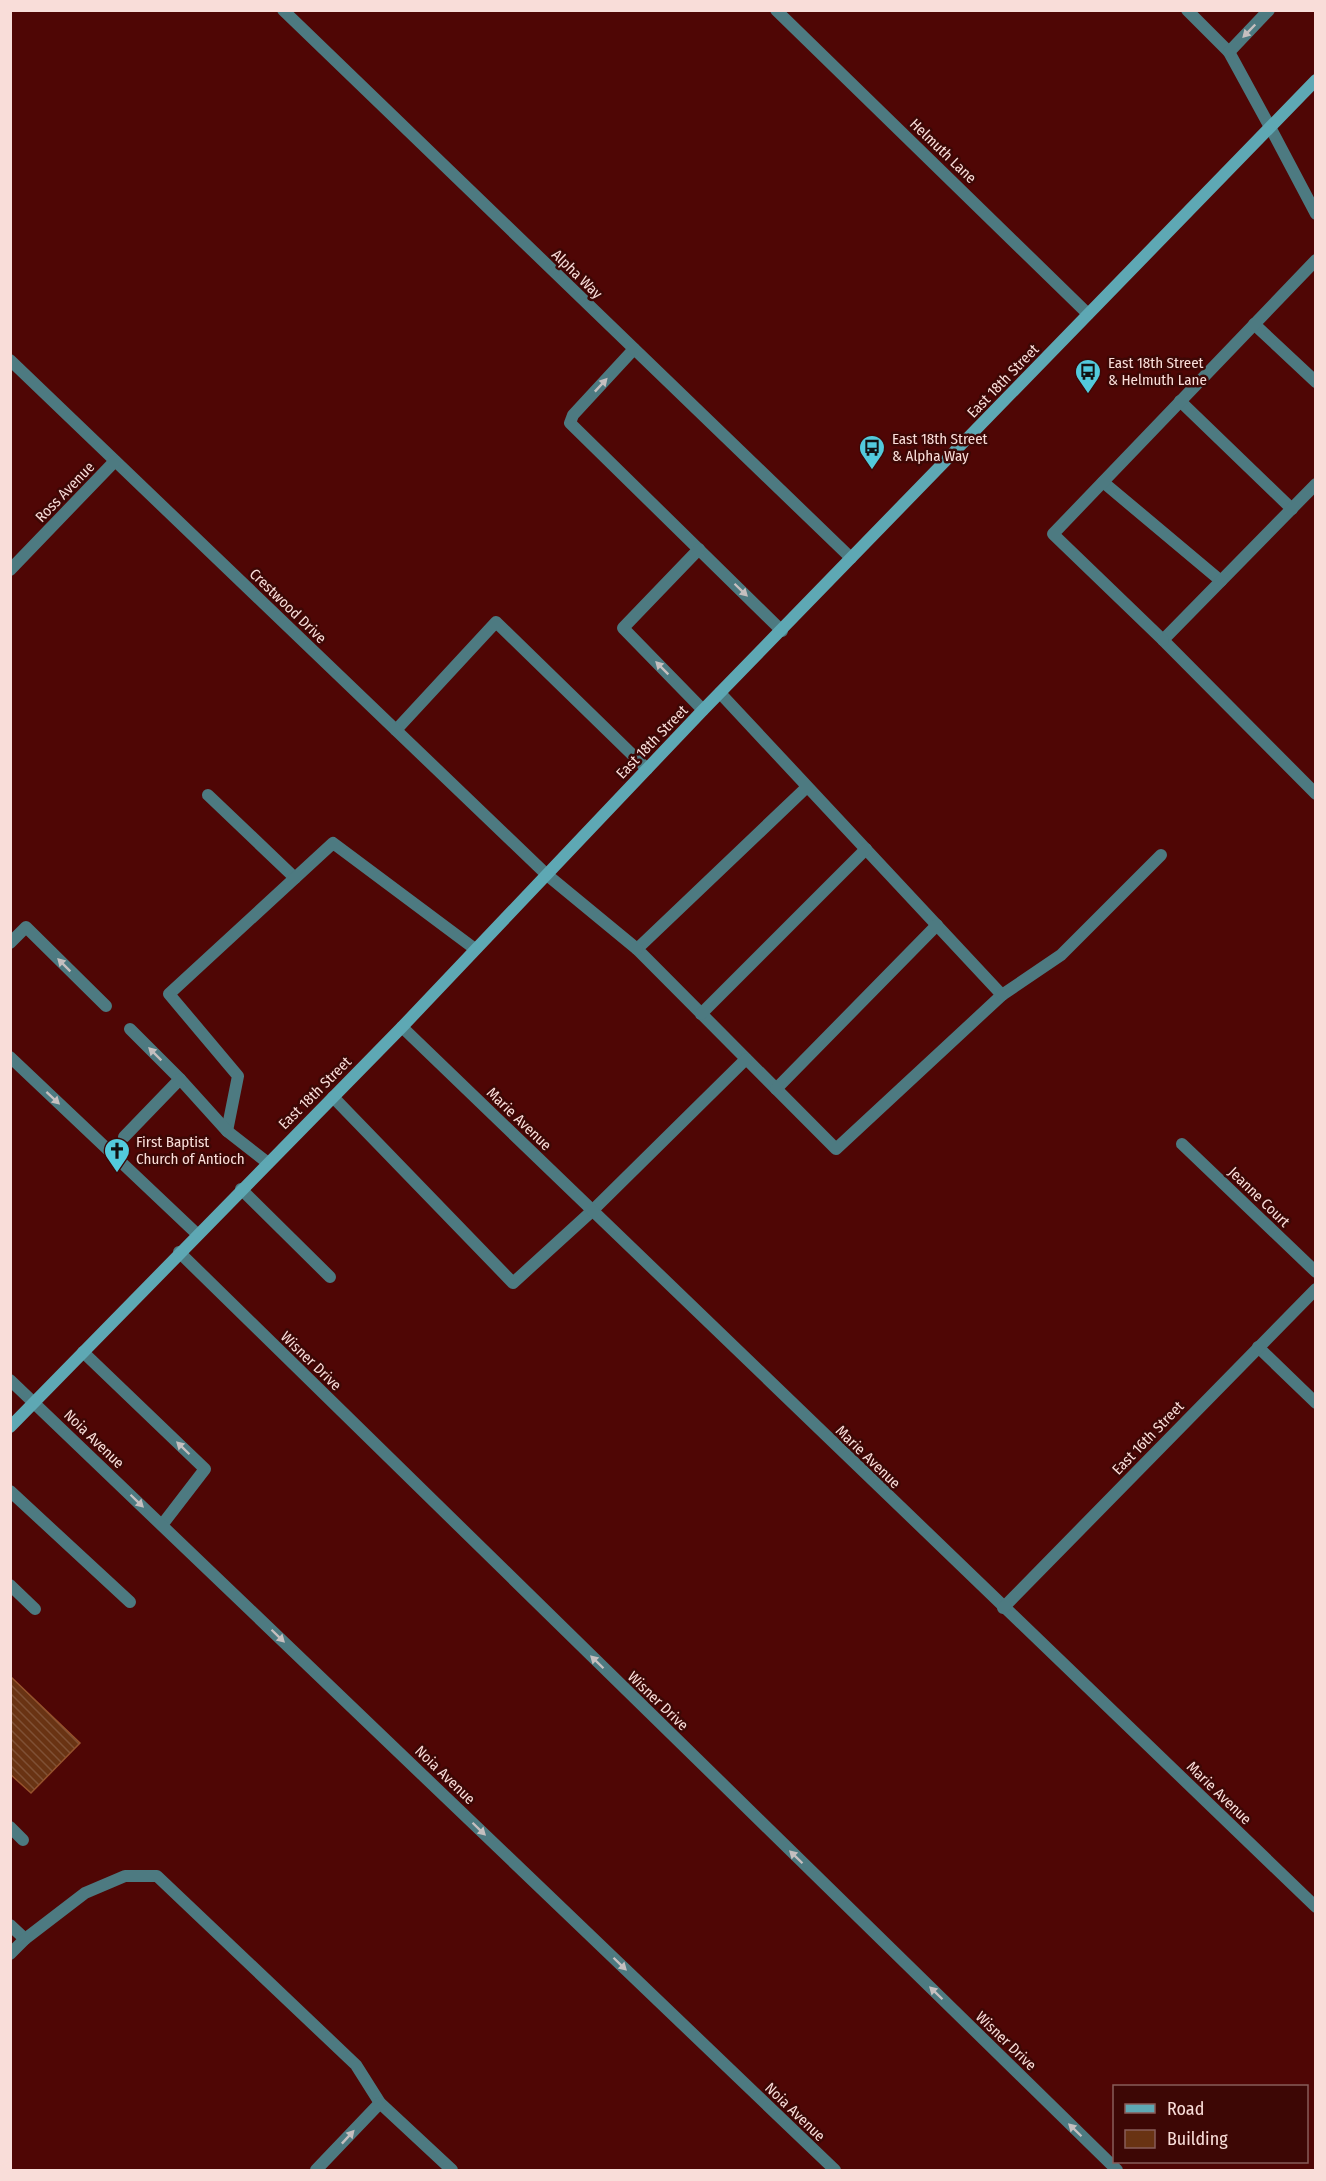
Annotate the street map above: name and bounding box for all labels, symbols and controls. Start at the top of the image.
one-way arrow [1243,24,1257,38]
street label: Helmuth Lane [906,115,980,187]
street label: Alpha Way [548,246,606,303]
street label: East 18th Street [963,340,1043,422]
place label: East 18th Street & Helmuth Lane [1108,354,1207,389]
bus stop icon: East 18th Street & Helmuth Lane [1073,357,1103,395]
one-way arrow [594,378,608,393]
place label: East 18th Street & Alpha Way [892,430,988,465]
bus stop icon: East 18th Street & Alpha Way [857,433,887,471]
street label: Ross Avenue [32,458,98,526]
street label: Crestwood Drive [246,565,330,647]
one-way arrow [733,582,747,596]
one-way arrow [656,662,670,676]
street label: East 18th Street [612,701,692,783]
one-way arrow [58,958,72,972]
one-way arrow [147,1047,162,1061]
street label: East 18th Street [275,1053,355,1133]
street label: Marie Avenue [483,1084,555,1154]
one-way arrow [46,1090,60,1104]
place label: First Baptist Church of Antioch [136,1133,245,1168]
church icon: First Baptist Church of Antioch [102,1136,132,1174]
street label: Jeanne Court [1224,1163,1294,1231]
street label: Wisner Drive [277,1328,345,1394]
street label: East 16th Street [1108,1397,1188,1479]
street label: Noia Avenue [60,1406,128,1472]
street label: Marie Avenue [832,1422,904,1492]
one-way arrow [175,1441,190,1455]
one-way arrow [129,1494,144,1508]
one-way arrow [270,1629,285,1643]
one-way arrow [590,1655,604,1669]
street label: Wisner Drive [624,1668,692,1734]
street label: Noia Avenue [411,1742,479,1808]
street label: Marie Avenue [1183,1758,1255,1828]
one-way arrow [471,1822,486,1836]
one-way arrow [790,1850,804,1864]
one-way arrow [612,1957,627,1971]
one-way arrow [929,1987,943,2001]
street label: Wisner Drive [972,2008,1040,2074]
street label: Noia Avenue [761,2079,829,2145]
legend [1113,2085,1308,2163]
text: Road [1167,2098,1204,2120]
one-way arrow [1069,2123,1083,2137]
text: Building [1167,2128,1228,2150]
one-way arrow [341,2129,355,2144]

